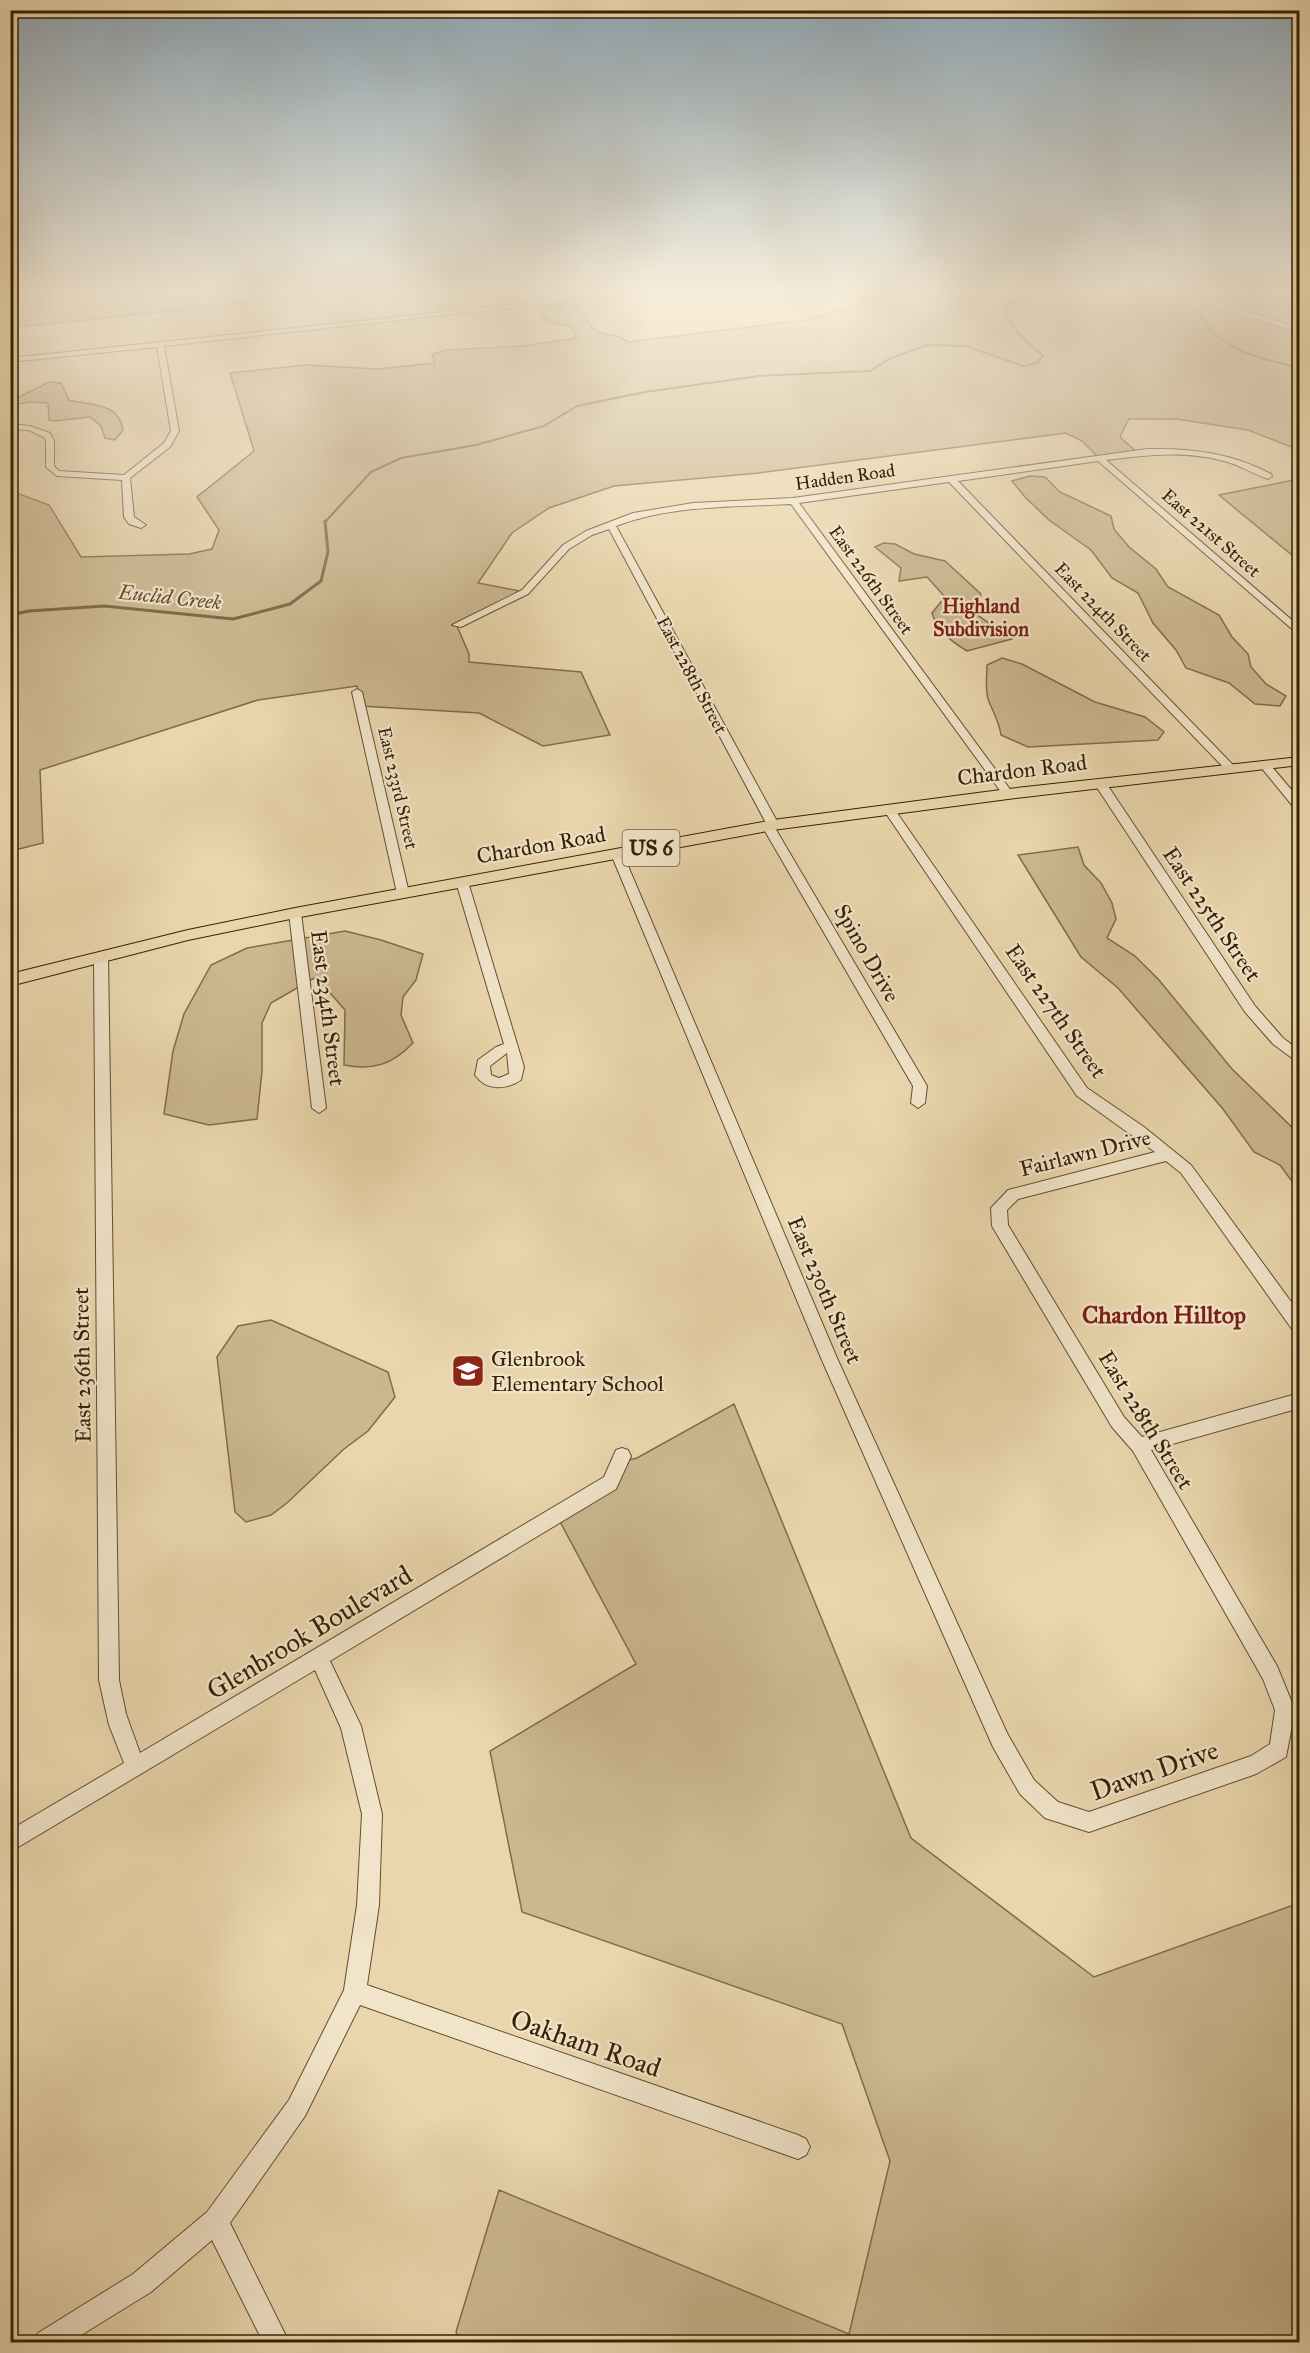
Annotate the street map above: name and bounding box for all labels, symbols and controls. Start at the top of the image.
street label: Hadden Road [794,459,896,495]
street label: East 221st Street [1157,484,1265,582]
street label: East 226th Street [824,521,918,639]
street label: East 224th Street [1050,558,1157,667]
water label: Euclid Creek [116,580,223,614]
district label: Highland Subdivision [933,594,1029,641]
street label: East 228th Street [652,613,732,738]
street label: East 233rd Street [373,725,423,852]
street label: Chardon Road [956,749,1088,791]
street label: Chardon Road [474,820,608,870]
road number: US 6 [622,830,680,866]
street label: East 225th Street [1157,841,1267,987]
street label: Spino Drive [828,899,906,1007]
street label: East 234th Street [305,928,351,1088]
street label: East 227th Street [1000,939,1112,1084]
street label: Fairlawn Drive [1017,1124,1153,1182]
street label: East 230th Street [782,1212,868,1368]
street label: East 236th Street [67,1287,97,1443]
district label: Chardon Hilltop [1082,1300,1246,1330]
place label: Glenbrook Elementary School [491,1345,664,1397]
street label: East 228th Street [1093,1346,1200,1494]
school or university icon: Glenbrook Elementary School [450,1353,486,1389]
street label: Glenbrook Boulevard [200,1557,418,1706]
street label: Dawn Drive [1086,1733,1222,1807]
street label: Oakham Road [506,2002,666,2084]

